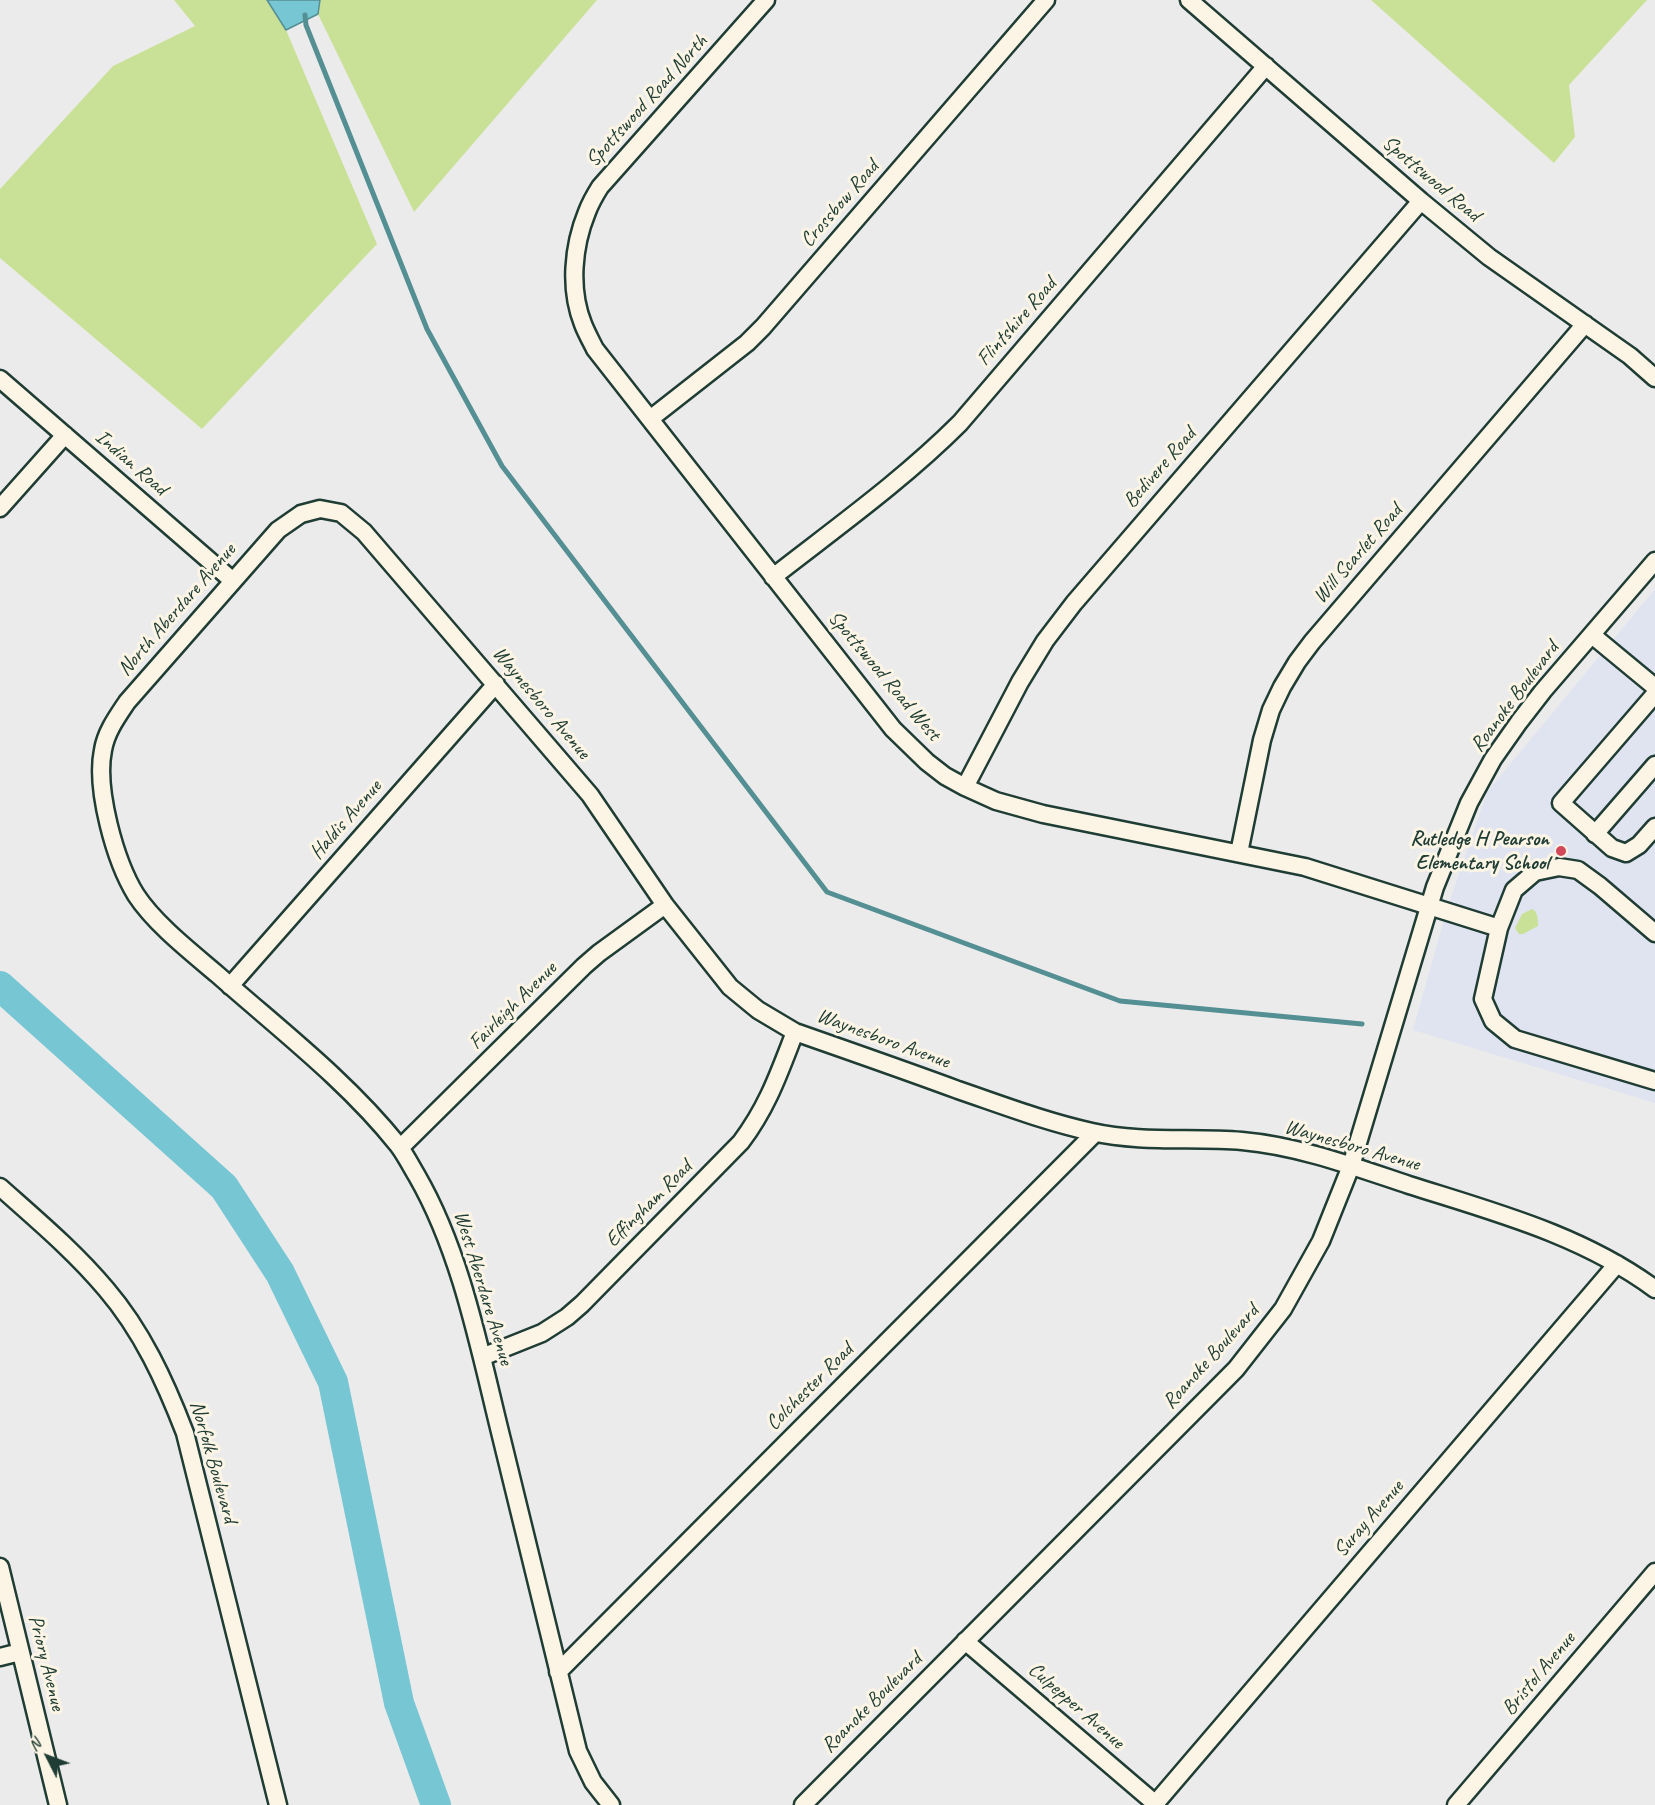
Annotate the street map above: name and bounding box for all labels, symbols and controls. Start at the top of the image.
street label: Spottswood Road North [581,29,713,173]
street label: Spottswood Road [1377,131,1485,227]
street label: Crossbow Road [795,155,885,253]
street label: Flintshire Road [972,273,1062,371]
street label: Bedivere Road [1118,423,1202,513]
street label: Indian Road [90,425,172,501]
street label: Will Scarlet Road [1308,499,1408,609]
street label: North Aberdare Avenue [113,538,241,682]
street label: Spottswood Road West [822,606,946,746]
street label: Roanoke Boulevard [1465,637,1565,757]
street label: Waynesboro Avenue [487,642,595,764]
street label: Haldis Avenue [305,775,387,865]
place label: Rutledge H Pearson Elementary School [1410,826,1549,876]
marker: Rutledge H Pearson Elementary School [1554,844,1568,858]
street label: Fairleigh Avenue [464,957,562,1055]
street label: Waynesboro Avenue [813,1003,953,1075]
street label: Waynesboro Avenue [1282,1115,1422,1177]
street label: Effingham Road [600,1155,698,1253]
street label: West Aberdare Avenue [448,1208,518,1368]
street label: Roanoke Boulevard [1158,1300,1264,1414]
street label: Colchester Road [761,1338,859,1436]
street label: Norfolk Boulevard [184,1398,242,1526]
street label: Suray Avenue [1329,1475,1409,1563]
street label: Priory Avenue [22,1613,70,1713]
street label: Bristol Avenue [1497,1627,1581,1721]
street label: Roanoke Boulevard [817,1648,927,1758]
street label: Culpepper Avenue [1023,1657,1129,1755]
north arrow [18,1727,78,1787]
text: N [24,1735,45,1755]

